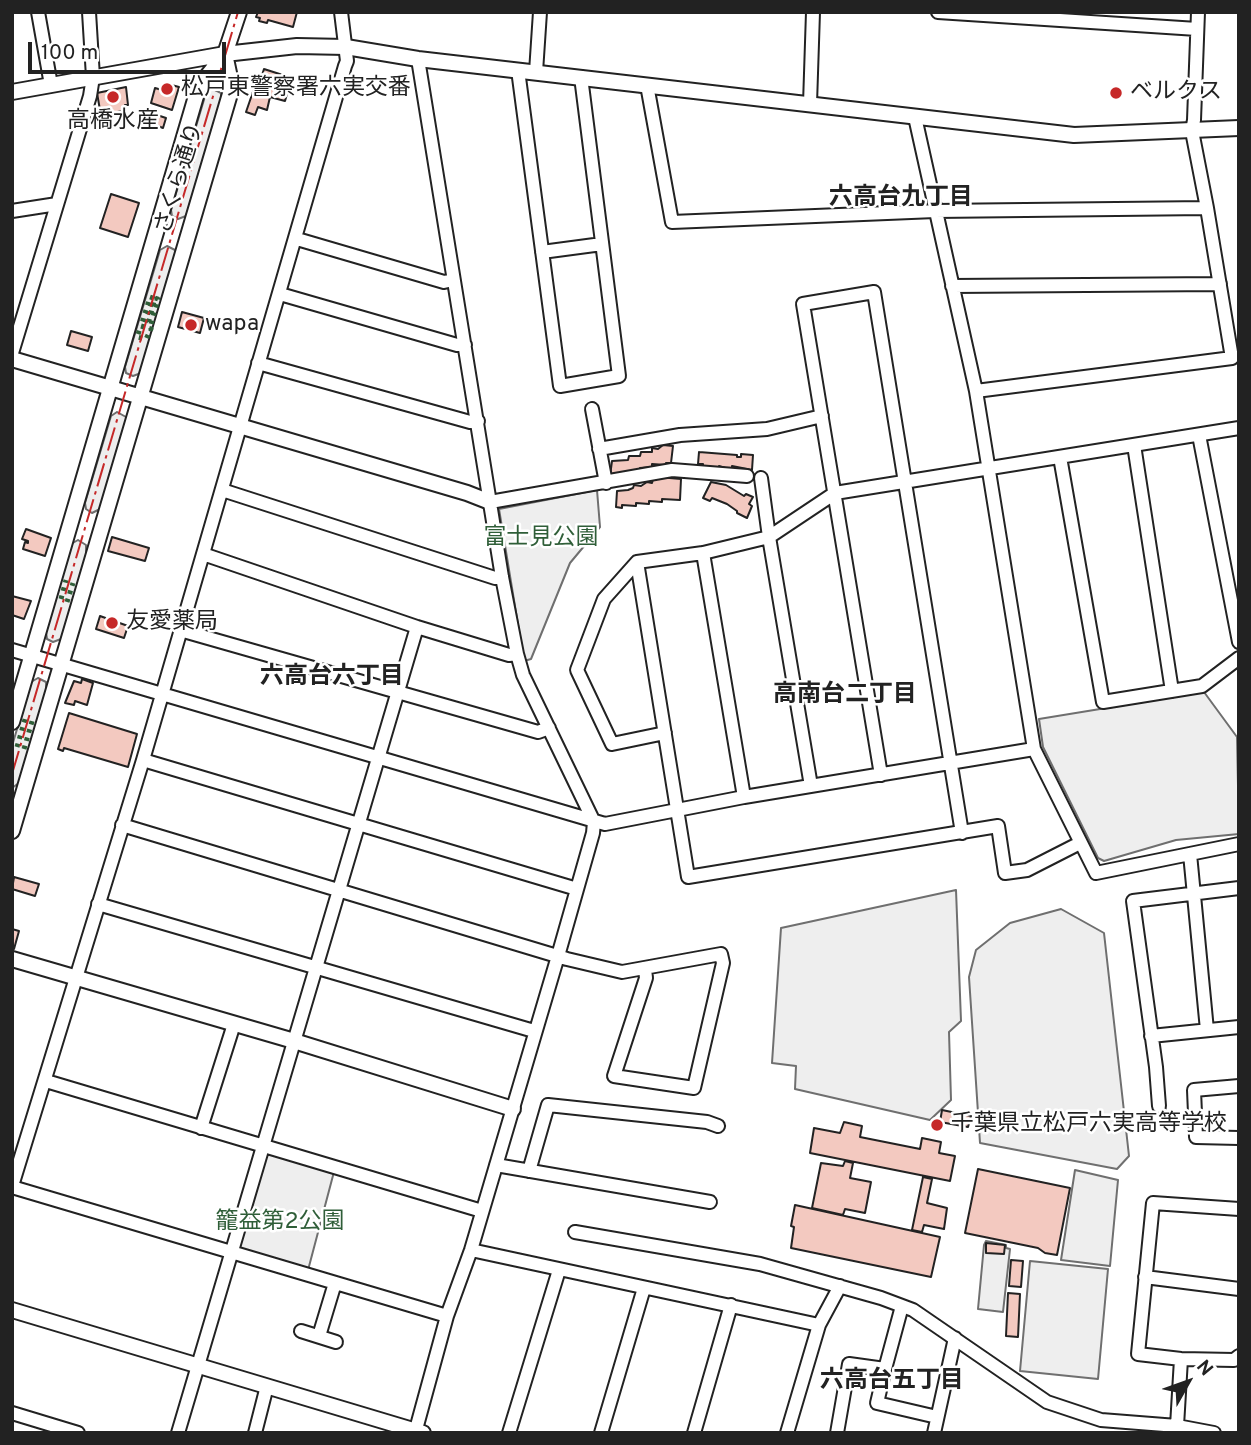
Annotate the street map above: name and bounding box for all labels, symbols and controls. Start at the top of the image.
scale bar [32,28,229,72]
text: 100 m [41,40,98,67]
place label: 松戸東警察署六実交番 [181,75,411,103]
place label: ベルクス [1130,79,1222,107]
marker: 松戸東警察署六実交番 [159,81,175,97]
marker: ベルクス [1108,85,1124,101]
marker: 高橋水産 [105,89,121,105]
place label: 高橋水産 [67,108,159,136]
street label: さくら通り [151,120,211,238]
district label: 六高台九丁目 [829,185,973,213]
place label: wapa [205,311,259,339]
marker: wapa [183,317,199,333]
park label: 富士見公園 [484,525,598,553]
place label: 友愛薬局 [126,609,218,637]
marker: 友愛薬局 [104,615,120,631]
district label: 六高台六丁目 [260,664,404,692]
district label: 高南台二丁目 [773,682,917,710]
place label: 千葉県立松戸六実高等学校 [951,1111,1227,1139]
marker: 千葉県立松戸六実高等学校 [929,1117,945,1133]
park label: 籠益第2公園 [215,1209,345,1237]
north arrow [1153,1347,1223,1417]
text: N [1191,1356,1218,1381]
district label: 六高台五丁目 [820,1368,964,1396]

